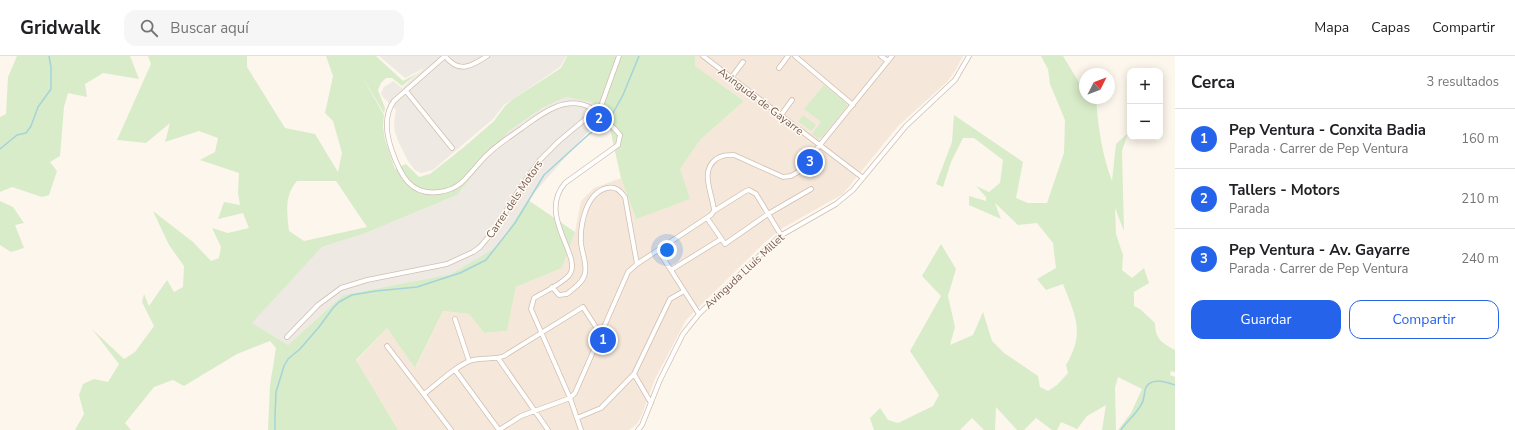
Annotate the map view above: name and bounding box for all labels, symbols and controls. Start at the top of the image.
search box [124,10,404,46]
text: Gridwalk [20,15,100,41]
icon: search [138,17,160,39]
text: Buscar aquí [170,18,249,38]
text: Mapa [1314,18,1349,37]
text: Capas [1371,18,1410,37]
text: Compartir [1432,18,1495,37]
street label: Avinguda de Gayarre [715,64,807,139]
north arrow [1079,68,1115,104]
map controls [1127,68,1163,140]
button: + [1127,68,1163,104]
text: Cerca [1191,71,1235,94]
text: 3 resultados [1427,73,1499,91]
pin: 2 [586,104,612,134]
button: − [1127,104,1163,140]
text: Pep Ventura - Conxita Badia [1229,120,1426,140]
text: 1 [1200,130,1208,148]
text: 160 m [1461,130,1499,148]
text: Parada · Carrer de Pep Ventura [1229,140,1408,158]
pin: 3 [797,147,823,177]
street label: Carrer dels Motors [483,157,546,241]
text: Tallers - Motors [1229,180,1340,200]
text: 2 [1200,190,1208,208]
text: 210 m [1461,190,1499,208]
text: Parada [1229,200,1270,218]
street label: Avinguda Lluís Millet [701,230,788,312]
your location [657,240,677,260]
text: Pep Ventura - Av. Gayarre [1229,240,1410,260]
text: 3 [1200,250,1208,268]
text: 240 m [1461,250,1499,268]
text: Parada · Carrer de Pep Ventura [1229,260,1408,278]
button: Guardar [1191,300,1341,339]
button: Compartir [1349,300,1499,339]
pin: 1 [590,325,616,355]

